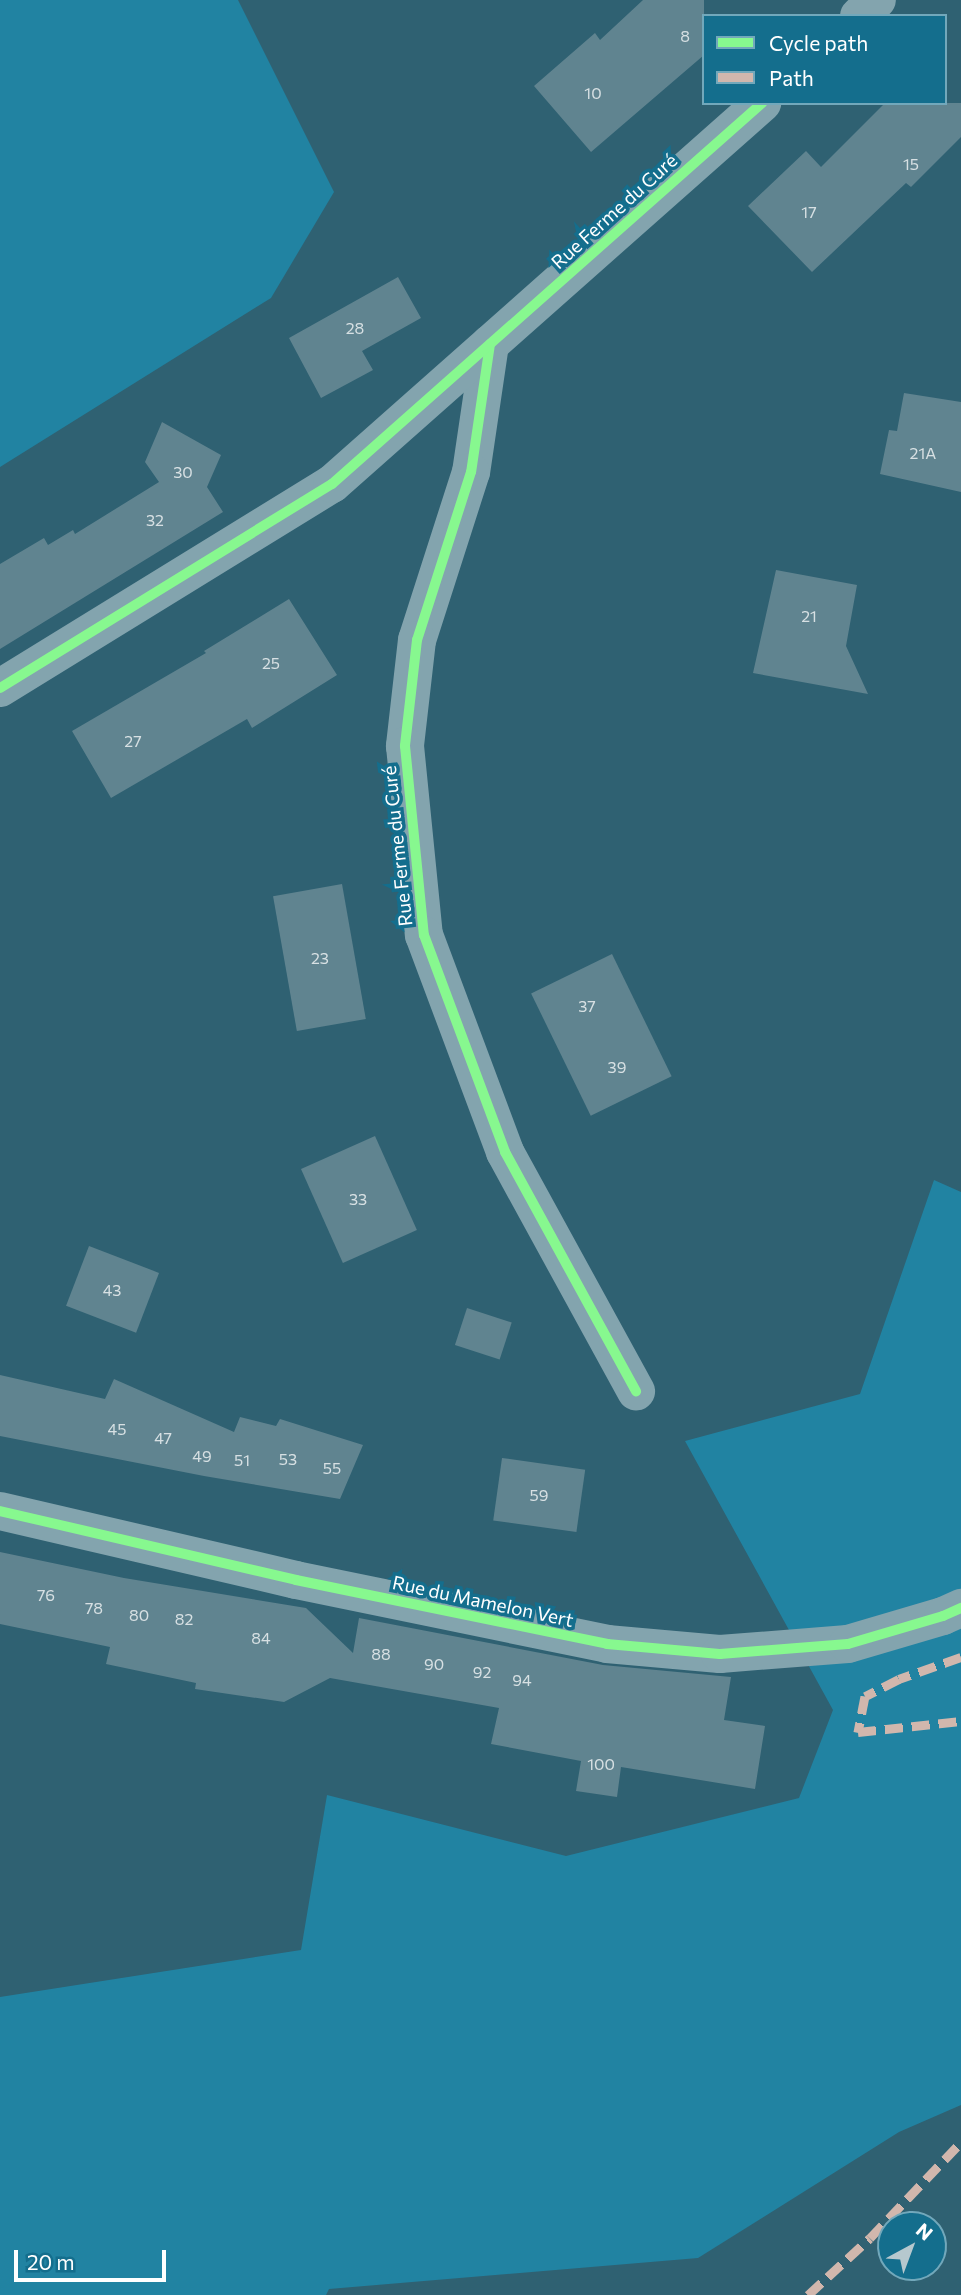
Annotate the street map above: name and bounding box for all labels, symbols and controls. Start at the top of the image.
legend [702,14,947,105]
house number: 8 [680,26,690,46]
text: Cycle path [769,30,868,55]
text: Path [769,65,814,90]
house number: 10 [584,83,602,103]
street label: Rue Ferme du Curé [546,149,682,273]
house number: 15 [903,154,919,174]
house number: 17 [801,202,817,222]
house number: 28 [346,318,364,338]
house number: 21A [910,443,936,463]
house number: 30 [173,462,193,482]
house number: 32 [146,510,164,530]
house number: 21 [801,606,817,626]
house number: 25 [262,653,280,673]
house number: 27 [124,731,142,751]
street label: Rue Ferme du Curé [377,765,417,927]
house number: 23 [311,948,329,968]
house number: 37 [578,996,596,1016]
house number: 39 [608,1057,626,1077]
house number: 33 [349,1189,367,1209]
house number: 43 [103,1280,121,1300]
house number: 45 [108,1419,126,1439]
house number: 47 [154,1428,172,1448]
house number: 49 [192,1446,212,1466]
house number: 53 [279,1449,297,1469]
house number: 51 [234,1450,250,1470]
house number: 55 [323,1458,341,1478]
house number: 59 [530,1485,548,1505]
street label: Rue du Mamelon Vert [390,1571,576,1631]
house number: 76 [37,1585,55,1605]
house number: 78 [85,1598,103,1618]
house number: 80 [129,1605,149,1625]
house number: 82 [175,1609,193,1629]
house number: 84 [251,1628,271,1648]
house number: 88 [371,1644,391,1664]
house number: 90 [424,1654,444,1674]
house number: 92 [473,1662,491,1682]
house number: 94 [512,1670,532,1690]
house number: 100 [587,1754,615,1774]
north arrow [877,2211,947,2281]
text: N [912,2218,938,2245]
scale bar [18,2236,170,2280]
text: 20 m [27,2249,75,2274]

